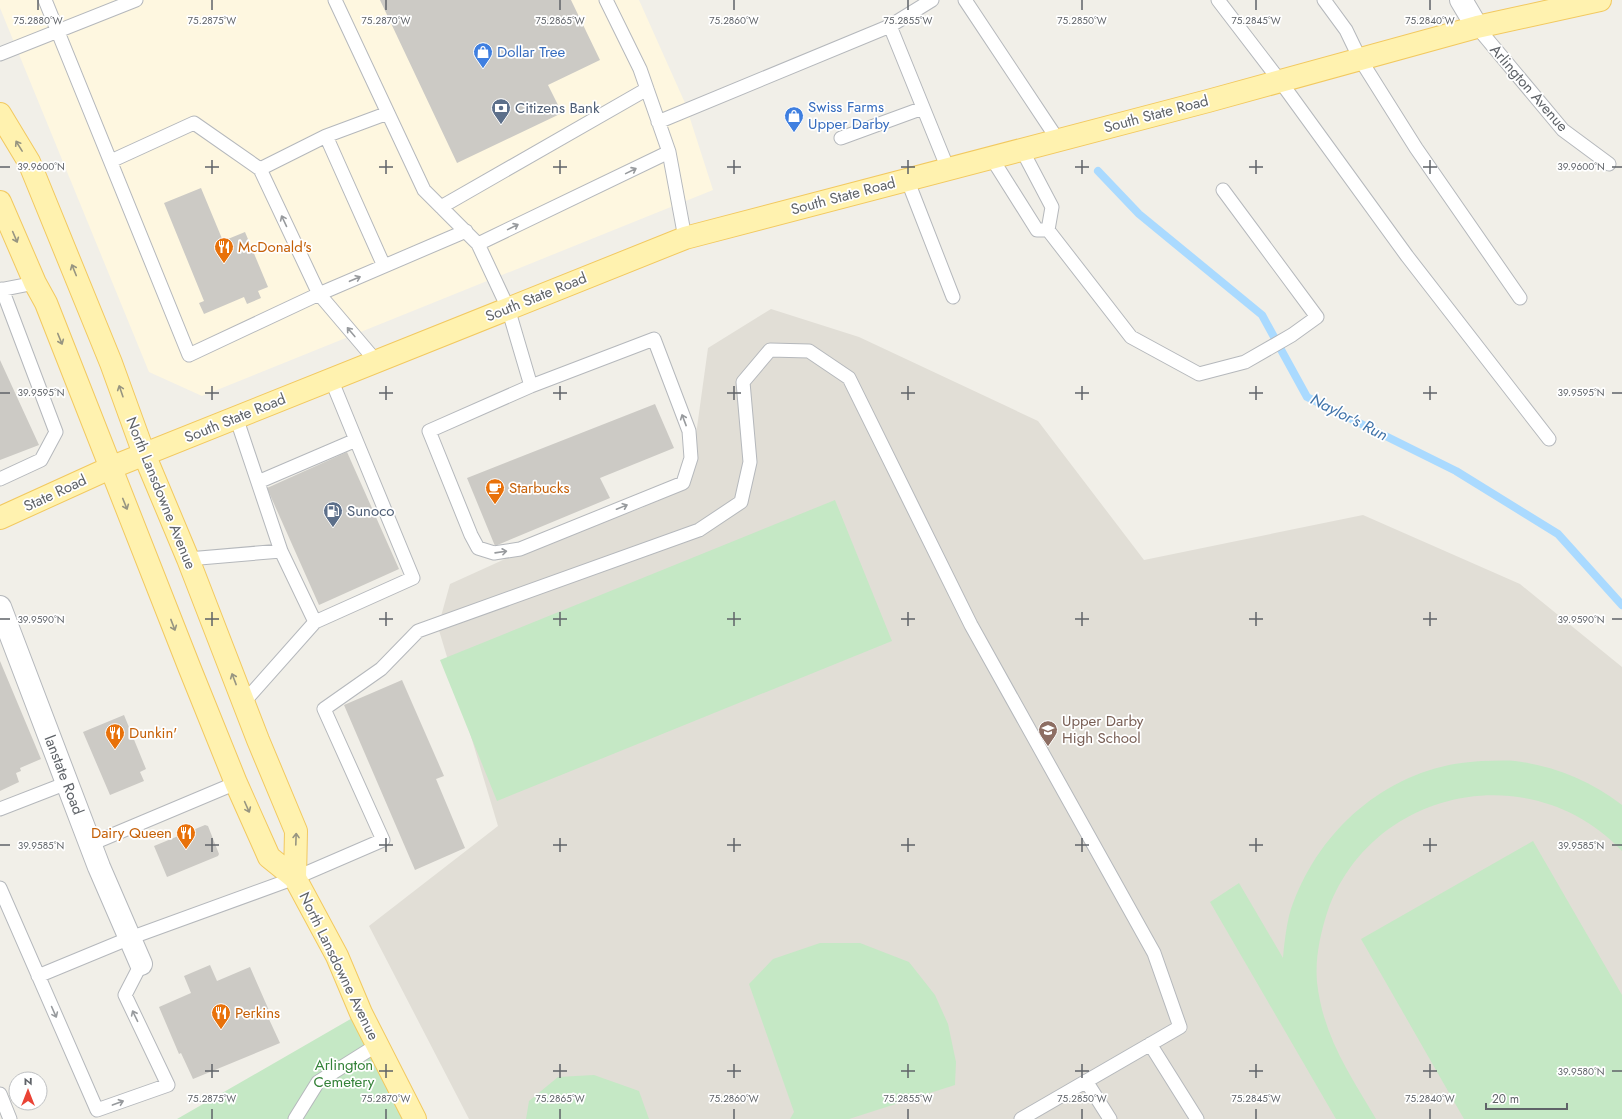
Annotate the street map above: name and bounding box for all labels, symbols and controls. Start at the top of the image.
text: 75.2880°W [13,13,63,28]
text: 75.2875°W [188,13,236,28]
text: 75.2870°W [362,13,411,28]
text: 75.2865°W [535,13,585,28]
text: 75.2860°W [709,13,759,28]
text: 75.2855°W [884,13,933,28]
text: 75.2850°W [1057,13,1107,28]
text: 75.2845°W [1231,13,1281,28]
text: 75.2840°W [1405,13,1455,28]
street label: Arlington Avenue [1485,39,1573,137]
shop icon: Dollar Tree [472,41,494,69]
place label: Dollar Tree [497,41,566,63]
street label: South State Road [1101,89,1211,139]
place label: Swiss Farms Upper Darby [808,96,890,135]
bank icon: Citizens Bank [490,97,512,125]
place label: Citizens Bank [515,97,600,119]
shop icon: Swiss Farms Upper Darby [783,105,805,133]
one-way arrow [15,140,23,152]
text: 39.9600°N [17,159,65,174]
text: 39.9600°N [1557,159,1605,174]
one-way arrow [624,167,636,174]
street label: South State Road [788,171,898,221]
one-way arrow [280,215,287,227]
one-way arrow [507,223,519,230]
one-way arrow [12,231,20,243]
restaurant icon: McDonald's [213,236,235,264]
place label: McDonald's [238,236,312,258]
one-way arrow [69,264,77,276]
street label: South State Road [482,267,590,327]
one-way arrow [348,275,360,282]
one-way arrow [346,326,355,337]
one-way arrow [57,333,65,345]
text: 39.9595°N [18,385,64,400]
one-way arrow [117,385,124,398]
text: 39.9595°N [1558,385,1604,400]
street label: South State Road [181,388,289,448]
water label: Naylor's Run [1306,388,1392,446]
street label: North Lansdowne Avenue [120,414,202,573]
one-way arrow [680,414,688,426]
street label: State Road [20,469,90,517]
cafe icon: Starbucks [484,477,506,505]
place label: Starbucks [509,477,569,499]
one-way arrow [121,497,129,509]
fuel station icon: Sunoco [322,500,344,528]
place label: Sunoco [347,500,395,522]
one-way arrow [616,503,628,511]
one-way arrow [494,548,507,556]
text: 39.9590°N [17,612,65,627]
text: 39.9590°N [1557,612,1605,627]
one-way arrow [169,618,177,630]
one-way arrow [230,674,238,686]
place label: Upper Darby High School [1062,710,1144,749]
school or university icon: Upper Darby High School [1037,719,1059,747]
restaurant icon: Dunkin' [104,722,126,750]
place label: Dunkin' [129,722,177,744]
street label: lanstate Road [39,732,89,818]
one-way arrow [244,801,251,813]
place label: Dairy Queen [91,822,172,844]
restaurant icon: Dairy Queen [175,822,197,850]
one-way arrow [292,833,300,846]
text: 39.9585°N [18,838,64,853]
text: 39.9585°N [1558,838,1604,853]
street label: North Lansdowne Avenue [294,888,385,1044]
restaurant icon: Perkins [210,1002,232,1030]
place label: Perkins [235,1002,280,1024]
one-way arrow [51,1006,58,1018]
one-way arrow [131,1010,138,1022]
park label: Arlington Cemetery [314,1054,375,1093]
text: 39.9580°N [1558,1064,1604,1079]
north arrow [8,1071,48,1111]
text: N [24,1073,32,1089]
scale bar [1486,1085,1567,1111]
text: 20 m [1492,1090,1519,1108]
text: 75.2875°W [188,1091,236,1106]
text: 75.2870°W [362,1091,411,1106]
text: 75.2865°W [535,1091,585,1106]
text: 75.2860°W [709,1091,759,1106]
text: 75.2855°W [884,1091,933,1106]
text: 75.2850°W [1057,1091,1107,1106]
text: 75.2845°W [1231,1091,1281,1106]
text: 75.2840°W [1405,1091,1455,1106]
one-way arrow [112,1098,124,1106]

